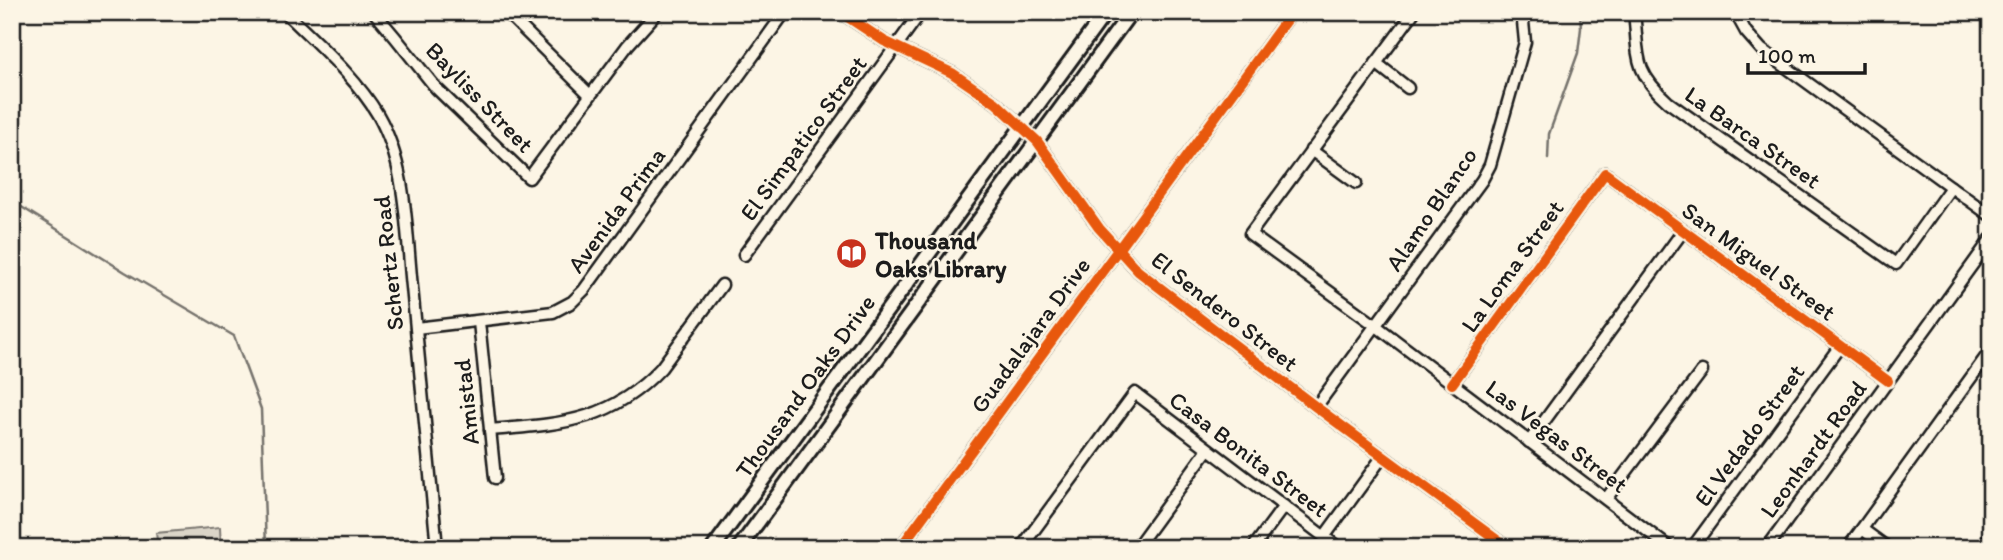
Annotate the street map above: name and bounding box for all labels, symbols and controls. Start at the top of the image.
scale bar [1748,32,1865,76]
street label: Bayliss Street [420,36,540,158]
text: 100 m [1758,43,1816,68]
street label: El Simpatico Street [733,50,873,226]
street label: La Barca Street [1679,79,1827,195]
street label: Avenida Prima [561,141,671,278]
street label: Alamo Blanco [1379,142,1483,276]
street label: Schertz Road [366,194,410,332]
street label: La Loma Street [1454,194,1570,338]
street label: San Miguel Street [1676,195,1842,327]
place label: Thousand Oaks Library [874,226,1007,284]
library icon: Thousand Oaks Library [835,237,869,271]
street label: El Sendero Street [1146,245,1304,377]
street label: Guadalajara Drive [964,251,1096,419]
street label: Thousand Oaks Drive [729,289,881,483]
street label: Amistad [447,357,485,447]
street label: El Vedado Street [1688,358,1810,512]
street label: Las Vegas Street [1480,373,1634,499]
street label: Leonhardt Road [1753,375,1873,523]
street label: Casa Bonita Street [1164,385,1334,523]

